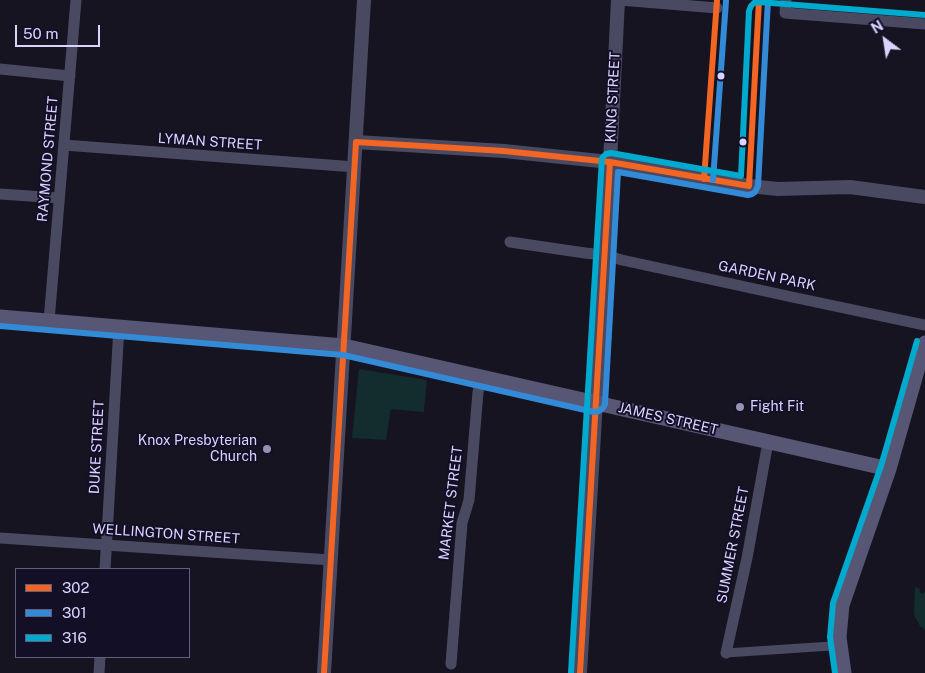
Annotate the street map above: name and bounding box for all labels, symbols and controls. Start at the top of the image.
scale bar [18,15,102,47]
north arrow [860,15,910,65]
text: N [868,17,886,37]
text: 50 m [23,25,58,42]
street label: KING STREET [602,51,624,143]
unlabelled marker [716,71,726,81]
street label: RAYMOND STREET [34,95,62,223]
street label: LYMAN STREET [157,130,263,154]
unlabelled marker [738,137,748,147]
street label: GARDEN PARK [717,257,817,295]
street label: JAMES STREET [617,399,719,439]
place label: Fight Fit [750,399,804,415]
street label: DUKE STREET [86,400,108,494]
marker: Fight Fit [734,401,746,413]
place label: Knox Presbyterian Church [138,433,257,466]
marker: Knox Presbyterian Church [261,443,273,455]
street label: MARKET STREET [436,445,466,561]
street label: SUMMER STREET [713,485,753,605]
street label: WELLINGTON STREET [92,520,240,548]
legend [15,568,190,658]
text: 302 [62,579,89,596]
text: 301 [62,604,87,621]
text: 316 [62,629,87,646]

